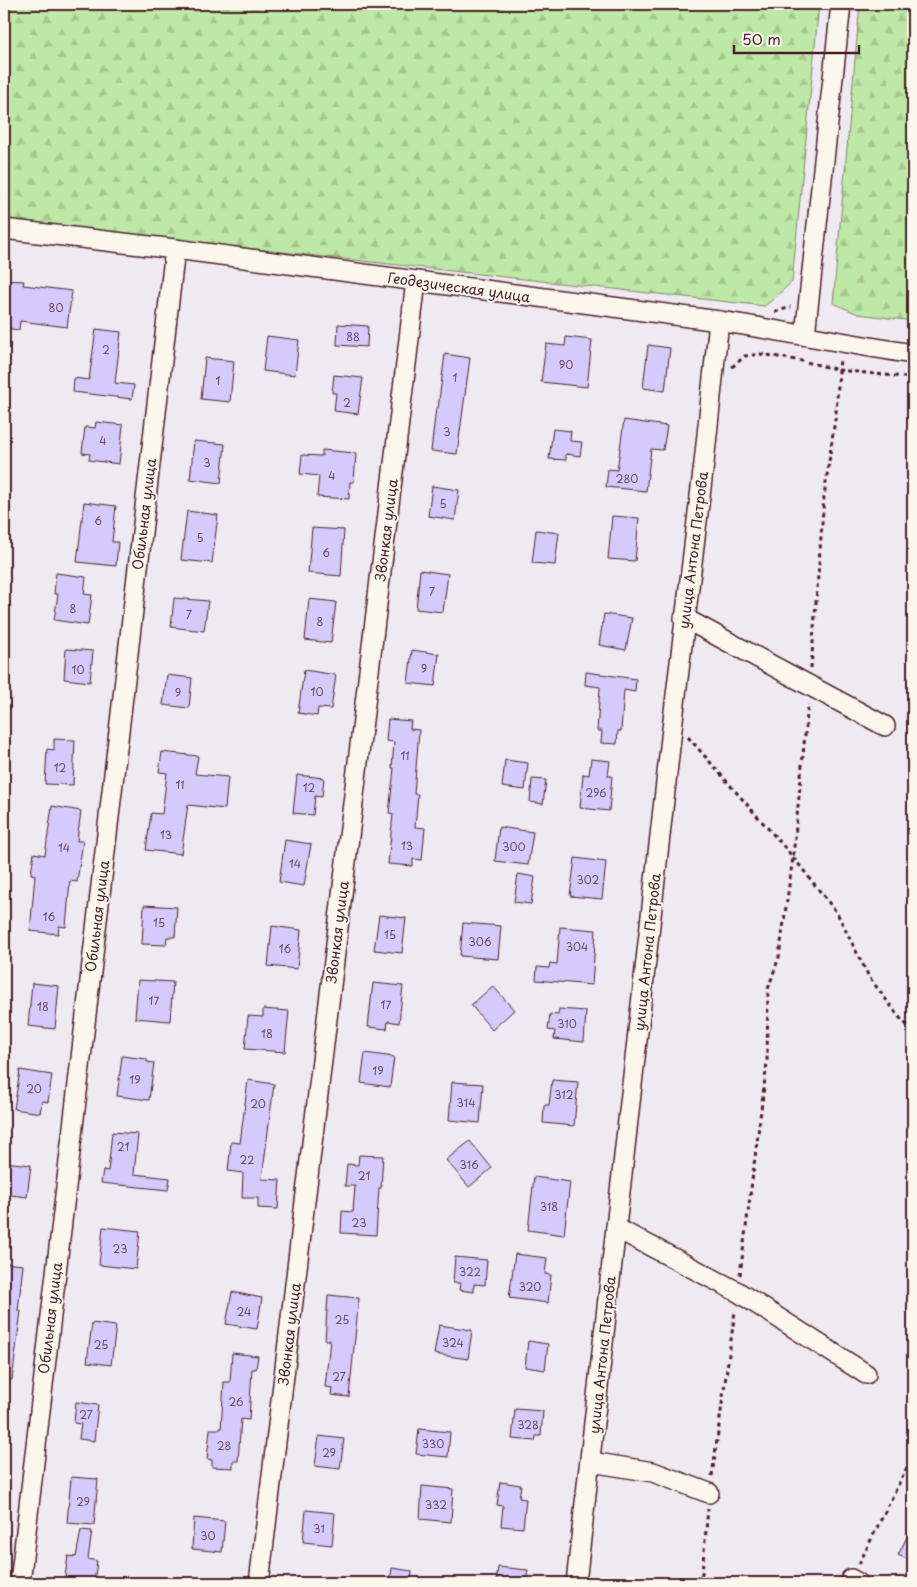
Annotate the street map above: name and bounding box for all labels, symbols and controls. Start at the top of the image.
scale bar [734,22,860,54]
text: 50 m [742,27,781,50]
street label: Геодезическая улица [386,267,532,307]
house number: 80 [49,299,63,316]
house number: 88 [346,328,360,345]
house number: 2 [102,341,110,358]
house number: 90 [559,356,573,373]
house number: 1 [453,369,458,386]
house number: 1 [216,372,221,389]
house number: 2 [343,394,351,411]
house number: 3 [443,423,451,440]
house number: 4 [99,432,107,449]
house number: 3 [203,454,211,471]
street label: Обильная улица [127,457,161,571]
house number: 4 [328,467,336,484]
house number: 280 [616,470,638,487]
street label: улица Антона Петрова [673,470,713,630]
street label: Звонкая улица [369,477,403,582]
house number: 5 [439,495,447,512]
house number: 6 [94,512,102,529]
house number: 5 [196,529,204,546]
house number: 6 [322,544,330,561]
house number: 7 [429,583,435,600]
house number: 8 [70,600,77,617]
house number: 7 [186,606,192,623]
house number: 8 [317,613,324,630]
house number: 9 [421,660,427,677]
house number: 10 [72,661,84,678]
house number: 10 [311,683,323,700]
house number: 9 [175,684,181,701]
house number: 11 [400,747,410,764]
house number: 12 [54,759,67,776]
house number: 11 [175,776,185,793]
house number: 12 [303,779,316,796]
house number: 296 [585,784,607,801]
house number: 13 [160,826,172,843]
house number: 13 [401,837,413,854]
house number: 300 [502,838,526,855]
house number: 14 [58,839,70,856]
house number: 14 [289,855,301,872]
street label: Обильная улица [80,859,114,973]
house number: 302 [577,871,600,888]
street label: улица Антона Петрова [628,872,666,1032]
street label: Звонкая улица [320,879,354,984]
house number: 16 [43,908,56,925]
house number: 15 [153,914,165,931]
house number: 15 [384,926,396,943]
house number: 306 [468,933,492,950]
house number: 304 [566,938,588,955]
house number: 16 [279,940,292,957]
house number: 17 [149,992,160,1009]
house number: 17 [381,996,392,1013]
house number: 18 [37,998,49,1015]
house number: 310 [557,1015,577,1032]
house number: 18 [261,1025,273,1042]
house number: 19 [372,1062,384,1079]
house number: 19 [129,1071,141,1088]
house number: 20 [26,1080,42,1097]
house number: 312 [554,1086,574,1103]
house number: 314 [457,1094,475,1111]
house number: 20 [250,1095,266,1112]
house number: 21 [117,1138,129,1155]
house number: 22 [240,1151,254,1168]
house number: 316 [459,1156,479,1173]
house number: 21 [358,1167,370,1184]
house number: 318 [540,1198,558,1215]
house number: 23 [352,1214,366,1231]
house number: 23 [113,1240,127,1257]
street label: Обильная улица [33,1261,67,1375]
house number: 322 [459,1263,481,1280]
street label: улица Антона Петрова [583,1275,621,1435]
house number: 320 [519,1278,541,1295]
street label: Звонкая улица [272,1281,306,1386]
house number: 24 [237,1303,251,1320]
house number: 25 [335,1311,349,1328]
house number: 324 [442,1334,464,1351]
house number: 25 [94,1336,108,1353]
house number: 27 [332,1368,346,1385]
house number: 26 [228,1393,244,1410]
house number: 27 [79,1406,93,1423]
house number: 328 [517,1416,539,1433]
house number: 330 [422,1435,444,1452]
house number: 28 [217,1437,231,1454]
house number: 29 [322,1444,336,1461]
house number: 29 [76,1493,90,1510]
house number: 332 [425,1496,447,1513]
house number: 31 [313,1520,325,1537]
house number: 30 [200,1527,216,1544]

